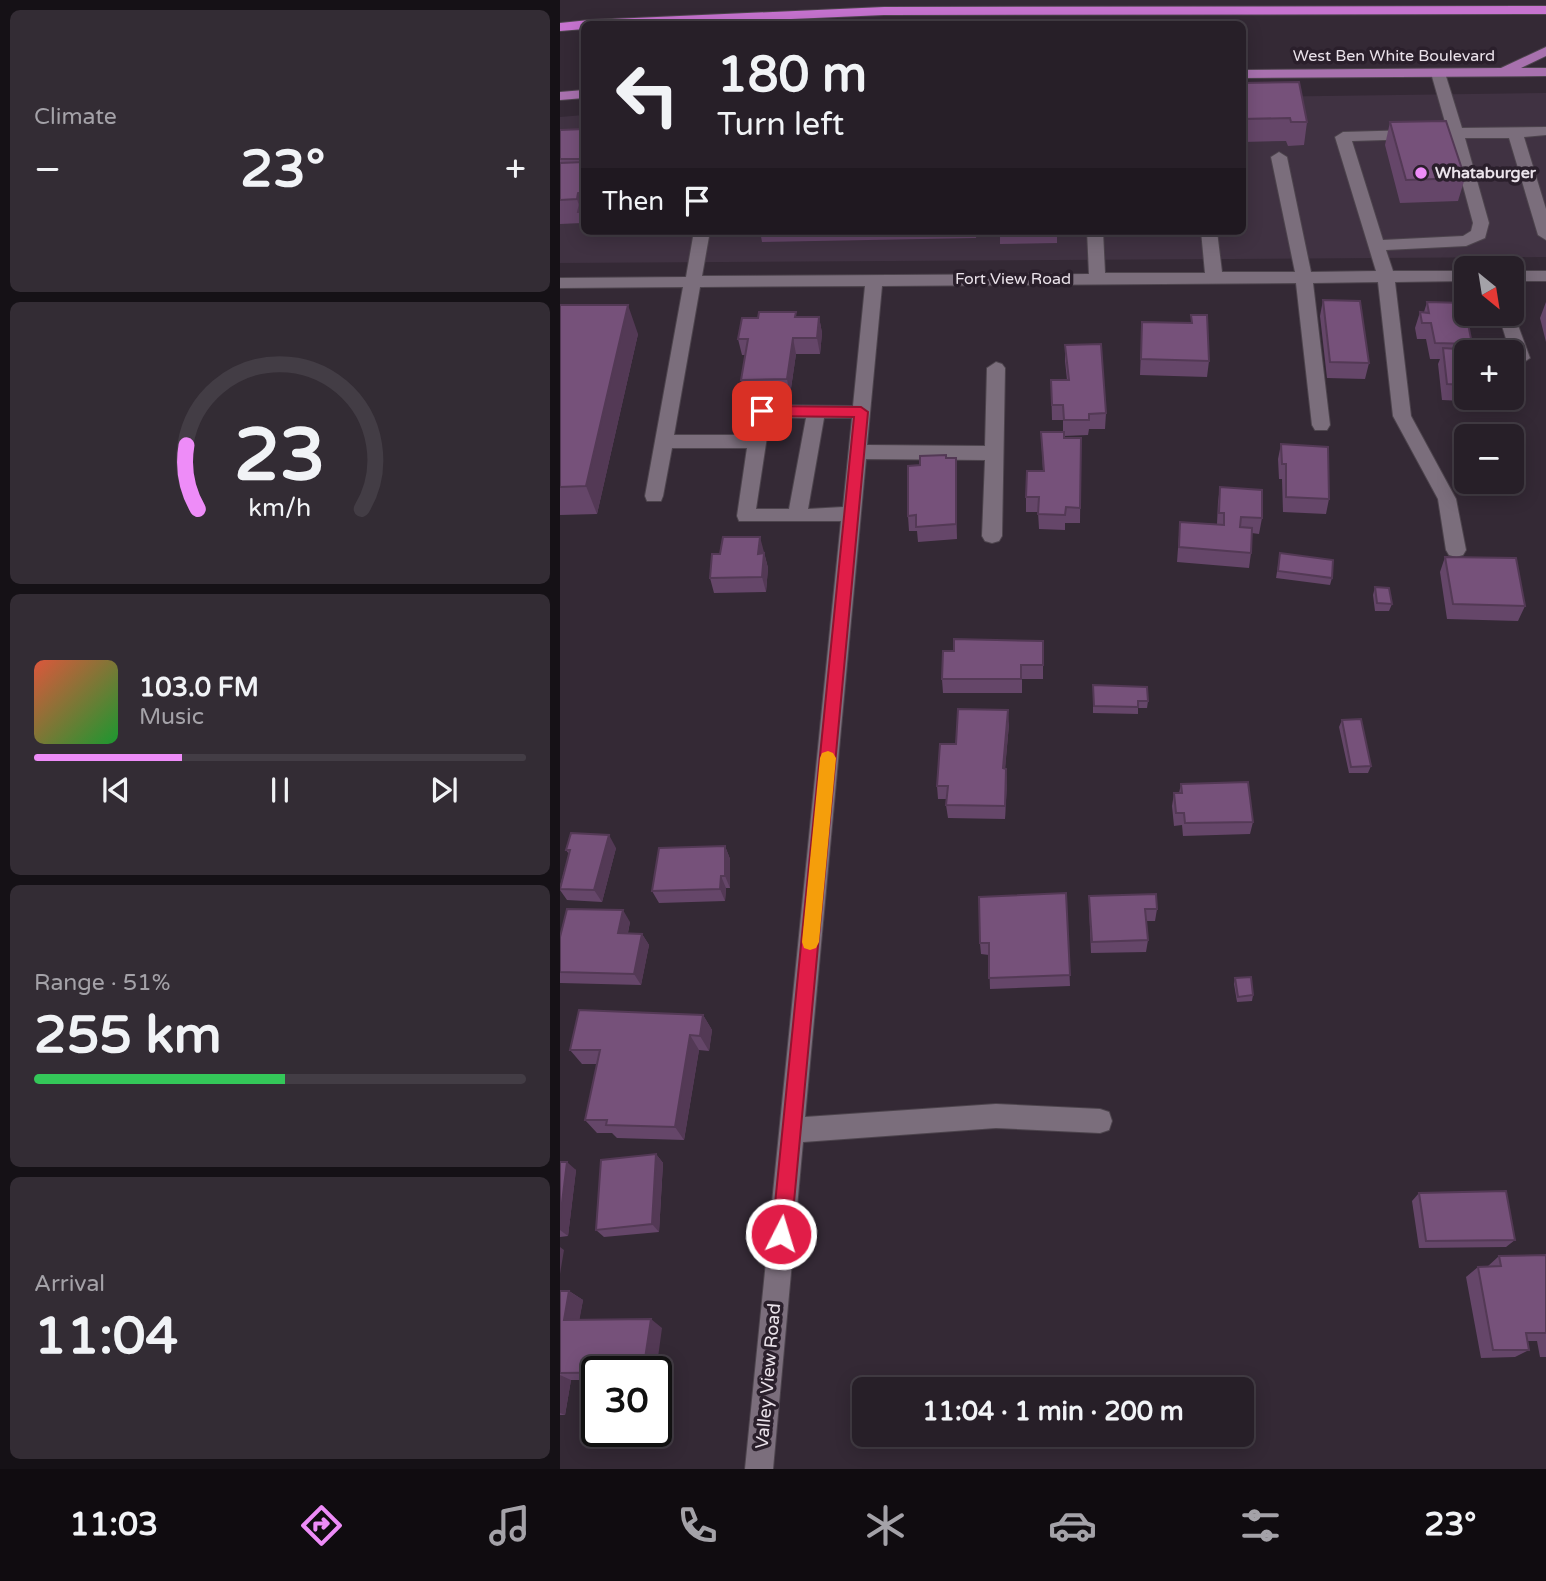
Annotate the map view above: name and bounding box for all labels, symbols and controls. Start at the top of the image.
text: 180 m [717,46,867,105]
street label: West Ben White Boulevard [1293,46,1495,66]
icon: left [602,49,693,140]
text: Climate [34,103,117,131]
text: Turn left [717,106,844,144]
text: 23° [240,138,325,201]
text: − [34,147,61,193]
text: + [505,147,526,193]
place label: Whataburger [1435,163,1537,183]
marker: Whataburger [1413,165,1429,181]
icon: arrive [678,182,716,220]
text: Then [602,186,664,217]
north arrow [1454,256,1524,326]
map controls [1454,256,1524,494]
street label: Fort View Road [955,269,1071,289]
button: + [1454,340,1524,410]
pin [732,381,792,441]
icon: arrive [743,392,781,430]
text: 23 [234,412,326,500]
button: − [1454,424,1524,494]
text: km/h [249,492,311,522]
text: 103.0 FM [139,672,259,703]
text: Music [139,703,204,731]
icon: previous [97,771,135,809]
icon: pause [261,771,299,809]
icon: next [425,771,463,809]
text: Range · 51% [34,969,170,997]
text: 255 km [34,1004,222,1067]
position arrow [744,1197,818,1271]
text: Arrival [34,1270,105,1298]
street label: Valley View Road [751,1302,785,1450]
text: 11:04 [34,1305,178,1368]
speed limit sign: 30 [581,1356,672,1447]
text: 11:04 · 1 min · 200 m [922,1396,1184,1427]
icon: directions [297,1501,346,1550]
icon: music [485,1501,534,1550]
icon: phone [673,1501,722,1550]
icon: climate [861,1501,910,1550]
icon: car [1048,1501,1097,1550]
icon: filters [1236,1501,1285,1550]
text: 11:03 [69,1506,158,1544]
text: 23° [1424,1506,1476,1544]

